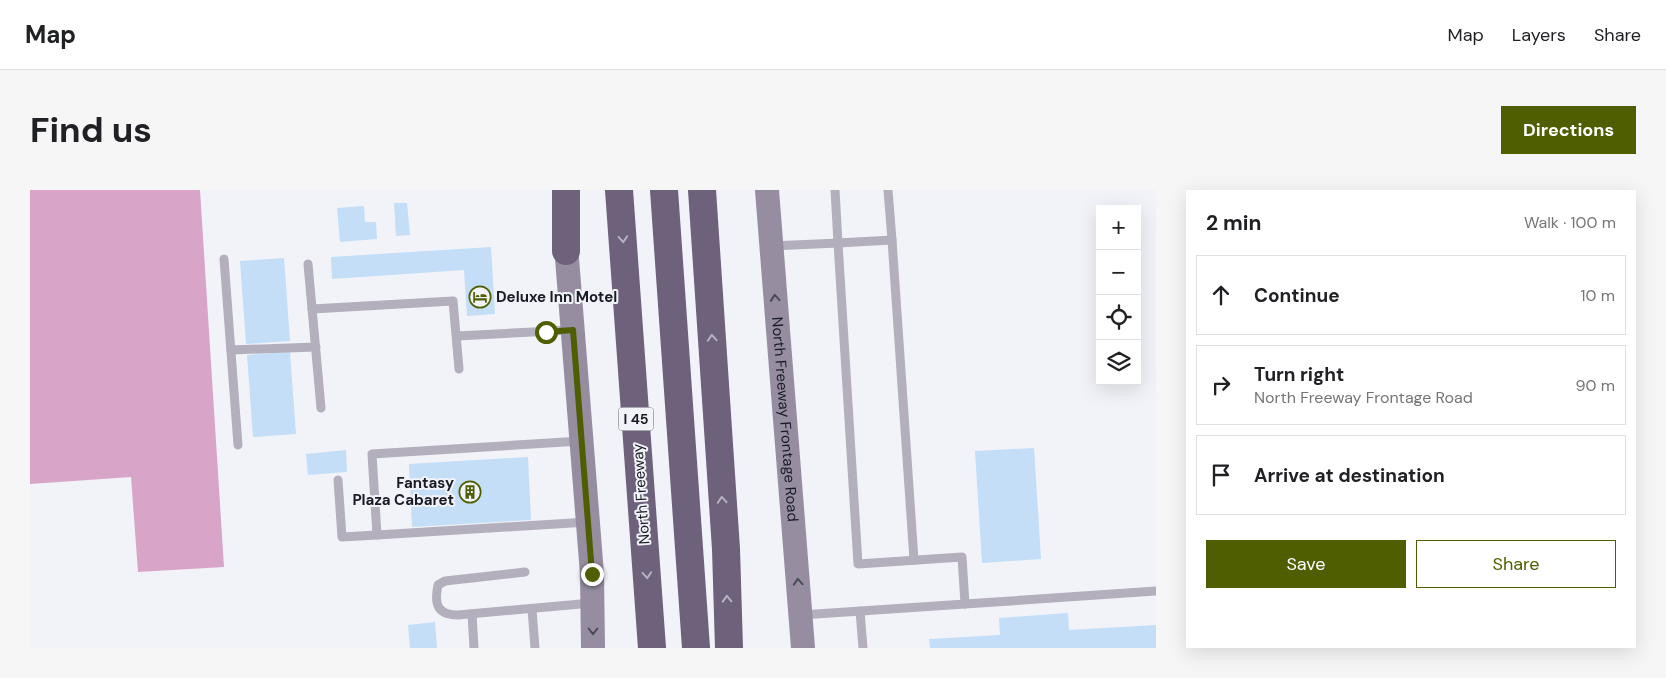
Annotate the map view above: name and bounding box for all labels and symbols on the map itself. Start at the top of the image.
one-way arrow [617,235,628,243]
hotel icon: Deluxe Inn Motel [468,285,492,309]
place label: Deluxe Inn Motel [496,287,617,307]
one-way arrow [770,294,781,302]
street label: North Freeway Frontage Road [767,316,803,522]
route start [535,321,558,344]
one-way arrow [706,334,717,342]
road number: I 45 [618,408,654,430]
street label: North Freeway [627,442,654,545]
place label: Fantasy Plaza Cabaret [352,473,454,510]
building icon: Fantasy Plaza Cabaret [458,480,482,504]
one-way arrow [717,496,728,504]
route end [581,563,604,586]
one-way arrow [641,572,652,580]
one-way arrow [792,578,803,586]
one-way arrow [722,595,733,603]
one-way arrow [588,628,598,635]

